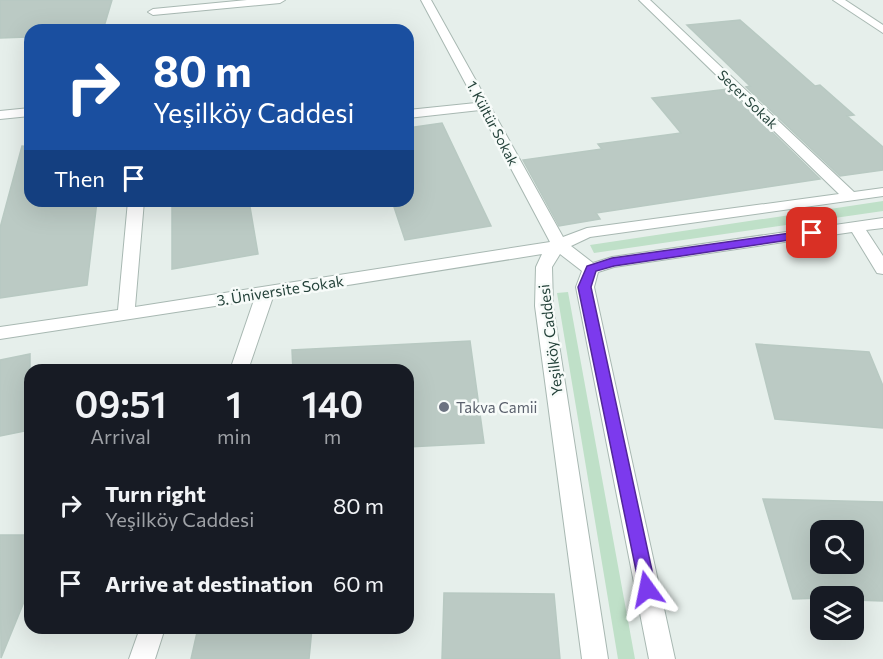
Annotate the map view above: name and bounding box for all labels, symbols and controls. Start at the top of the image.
text: 80 m [153,44,252,96]
icon: right [54,48,132,126]
street label: Seçer Sokak [714,66,782,132]
street label: 1. Kültür Sokak [464,78,523,169]
text: Yeşilköy Caddesi [153,96,355,129]
icon: arrive [117,162,150,195]
text: Then [54,165,105,192]
pin [786,207,837,258]
icon: arrive [795,216,828,249]
street label: 3. Üniversite Sokak [215,271,345,309]
street label: Yeşilköy Caddesi [534,283,566,397]
text: 09:51 [75,381,167,425]
text: 1 [226,381,242,425]
text: 140 [302,381,363,425]
place label: Takva Camii [456,398,537,416]
marker: Takva Camii [437,400,451,414]
text: Arrival [90,424,151,448]
text: min [217,424,251,448]
text: m [324,424,341,448]
text: Turn right [105,480,206,507]
icon: right [54,489,87,522]
text: 80 m [333,492,384,519]
text: Yeşilköy Caddesi [105,507,254,531]
map controls [810,520,864,640]
button: search [810,520,864,574]
position arrow [615,557,679,621]
icon: arrive [54,567,87,600]
text: Arrive at destination [105,570,313,597]
text: 60 m [333,570,384,597]
button: layers [810,586,864,640]

